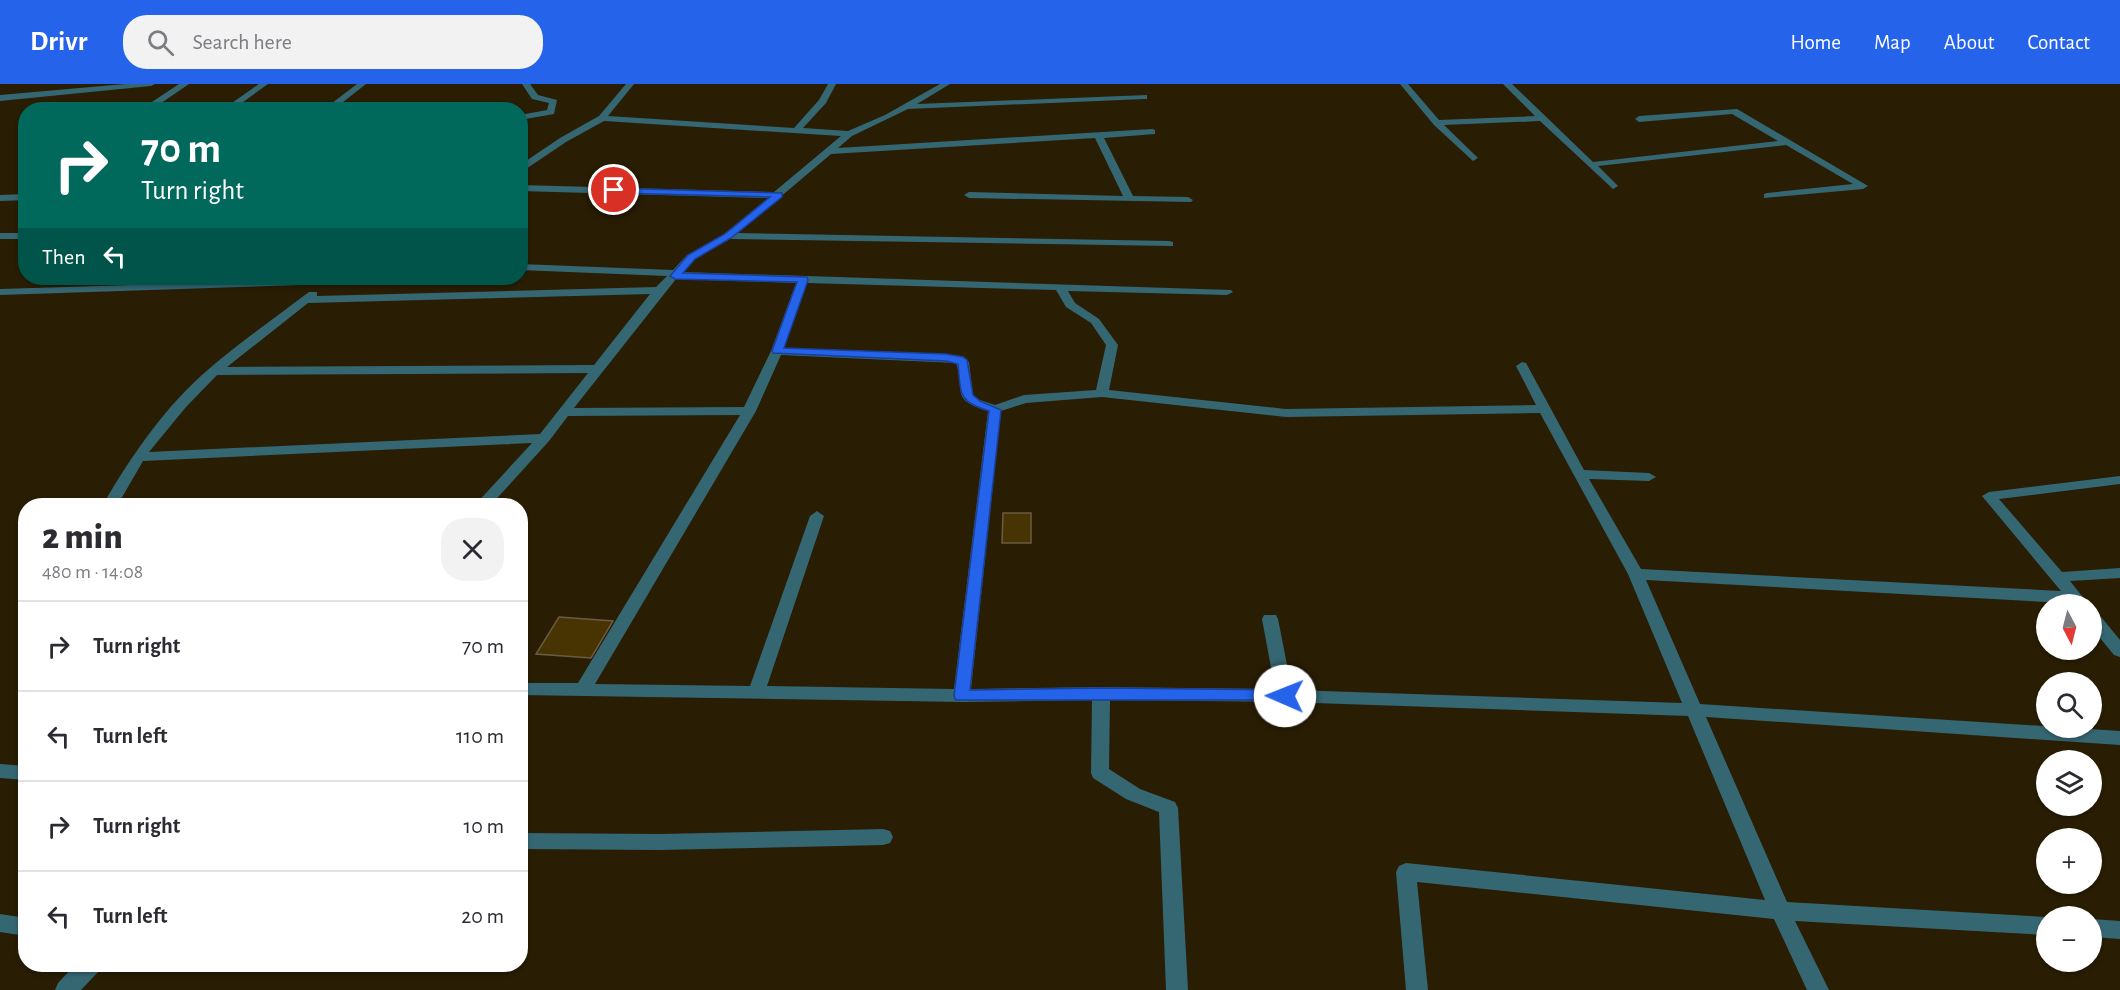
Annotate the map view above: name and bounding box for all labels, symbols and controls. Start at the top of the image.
search box [123,15,543,69]
icon: search [144,26,177,59]
text: Drivr [30,28,87,56]
text: Search here [192,31,292,53]
text: Home [1790,32,1841,53]
text: Map [1874,32,1911,53]
text: About [1944,32,1994,53]
text: Contact [2027,32,2090,53]
icon: right [42,126,120,204]
text: 70 m [141,128,221,170]
pin [588,164,639,215]
icon: arrive [597,173,630,206]
text: Turn right [141,177,244,204]
icon: left [98,240,131,273]
text: Then [42,246,86,268]
button: close [441,518,504,581]
text: 2 min [42,519,123,555]
text: 480 m · 14:08 [42,562,143,582]
north arrow [2036,594,2102,660]
map controls [2036,594,2102,972]
icon: right [42,630,75,663]
text: Turn right [93,635,180,657]
text: 70 m [462,635,504,657]
position arrow [1253,664,1317,728]
button: search [2036,672,2102,738]
icon: left [42,720,75,753]
text: Turn left [93,725,167,747]
text: 110 m [456,725,504,747]
button: layers [2036,750,2102,816]
icon: right [42,810,75,843]
text: Turn right [93,815,180,837]
text: 10 m [464,815,504,837]
button: + [2036,828,2102,894]
icon: left [42,900,75,933]
text: Turn left [93,905,167,927]
text: 20 m [461,905,504,927]
button: − [2036,906,2102,972]

